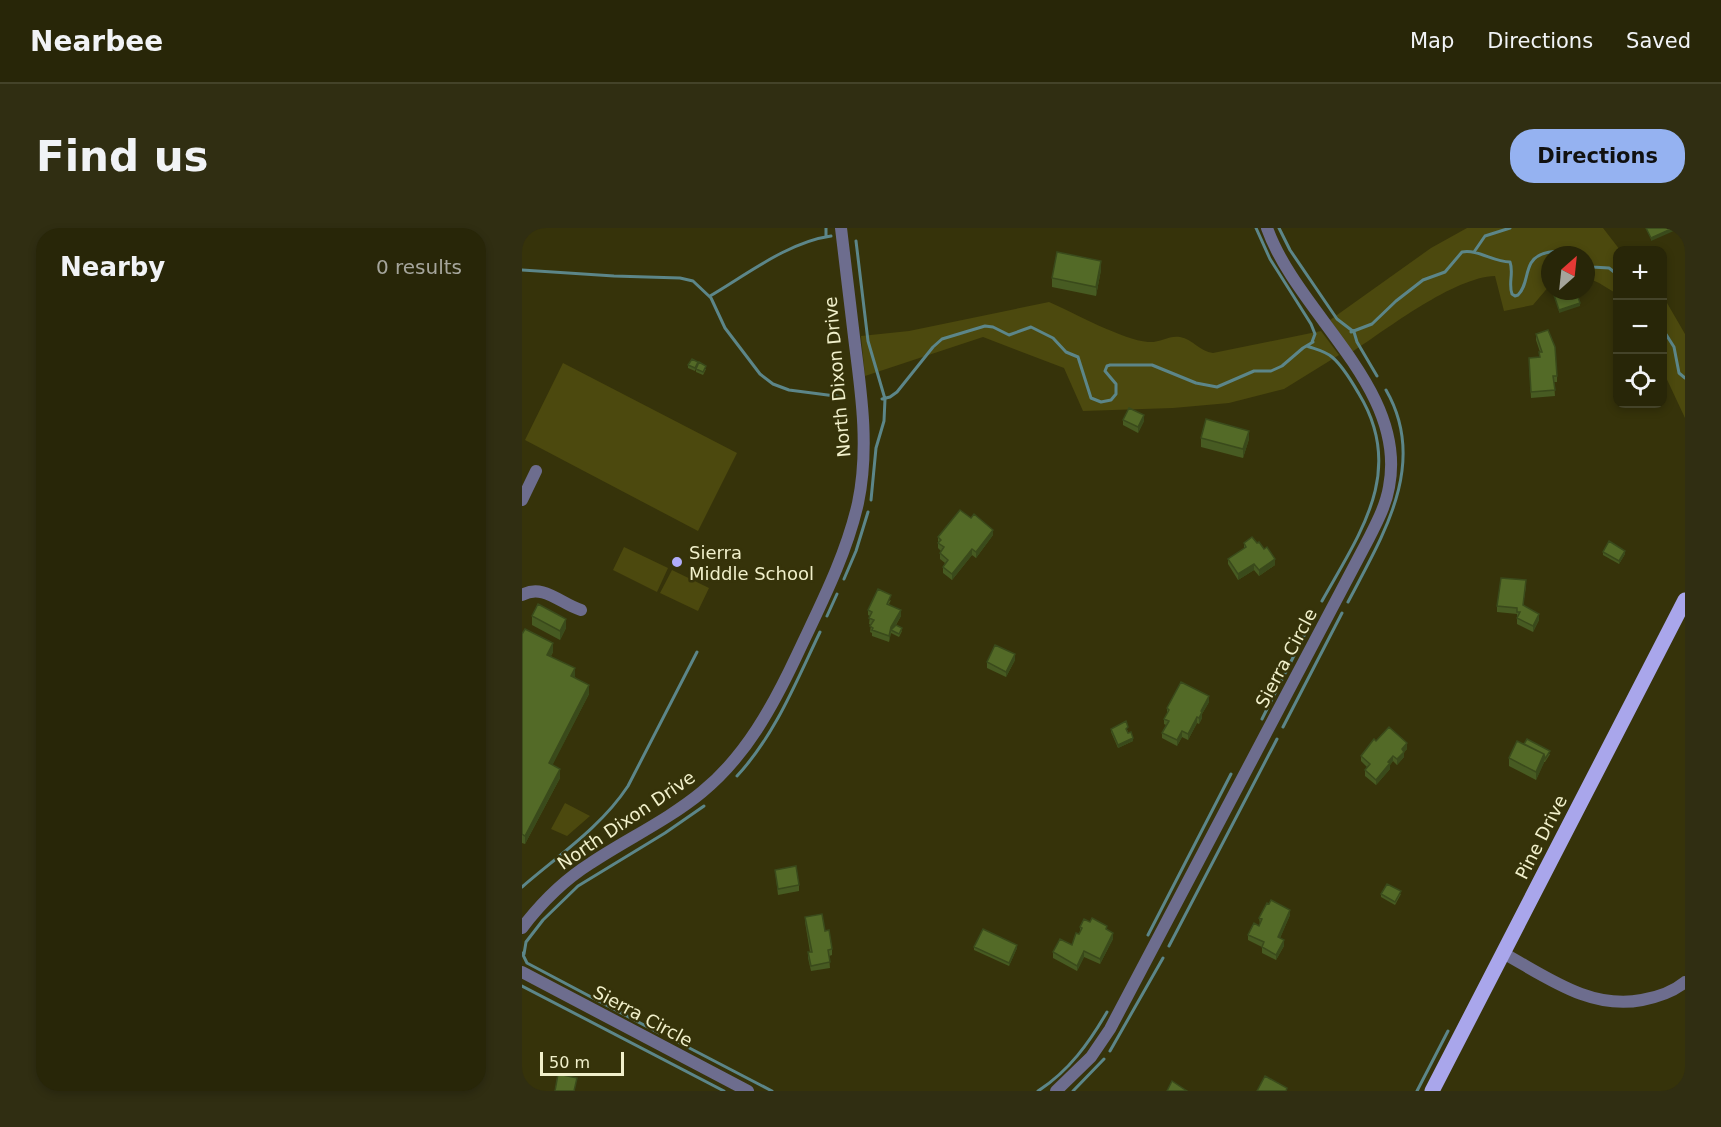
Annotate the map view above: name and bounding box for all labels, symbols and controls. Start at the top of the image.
text: Nearbee [30,25,163,58]
text: Map [1410,29,1454,53]
text: Directions [1487,29,1593,53]
text: Saved [1626,29,1691,53]
button: Directions [1510,129,1685,183]
text: Find us [36,132,209,181]
north arrow [1541,246,1595,300]
map controls [1613,246,1667,408]
button: + [1613,246,1667,300]
text: Nearby [60,252,165,282]
text: 0 results [376,255,462,279]
street label: North Dixon Drive [820,296,854,458]
button: − [1613,300,1667,354]
button: locate [1613,354,1667,408]
place label: Sierra Middle School [689,542,814,584]
marker: Sierra Middle School [670,555,684,569]
street label: Sierra Circle [1251,605,1321,711]
street label: North Dixon Drive [553,766,699,874]
street label: Pine Drive [1511,791,1571,883]
street label: Sierra Circle [590,981,696,1051]
scale bar [540,1049,624,1076]
text: 50 m [549,1053,590,1072]

